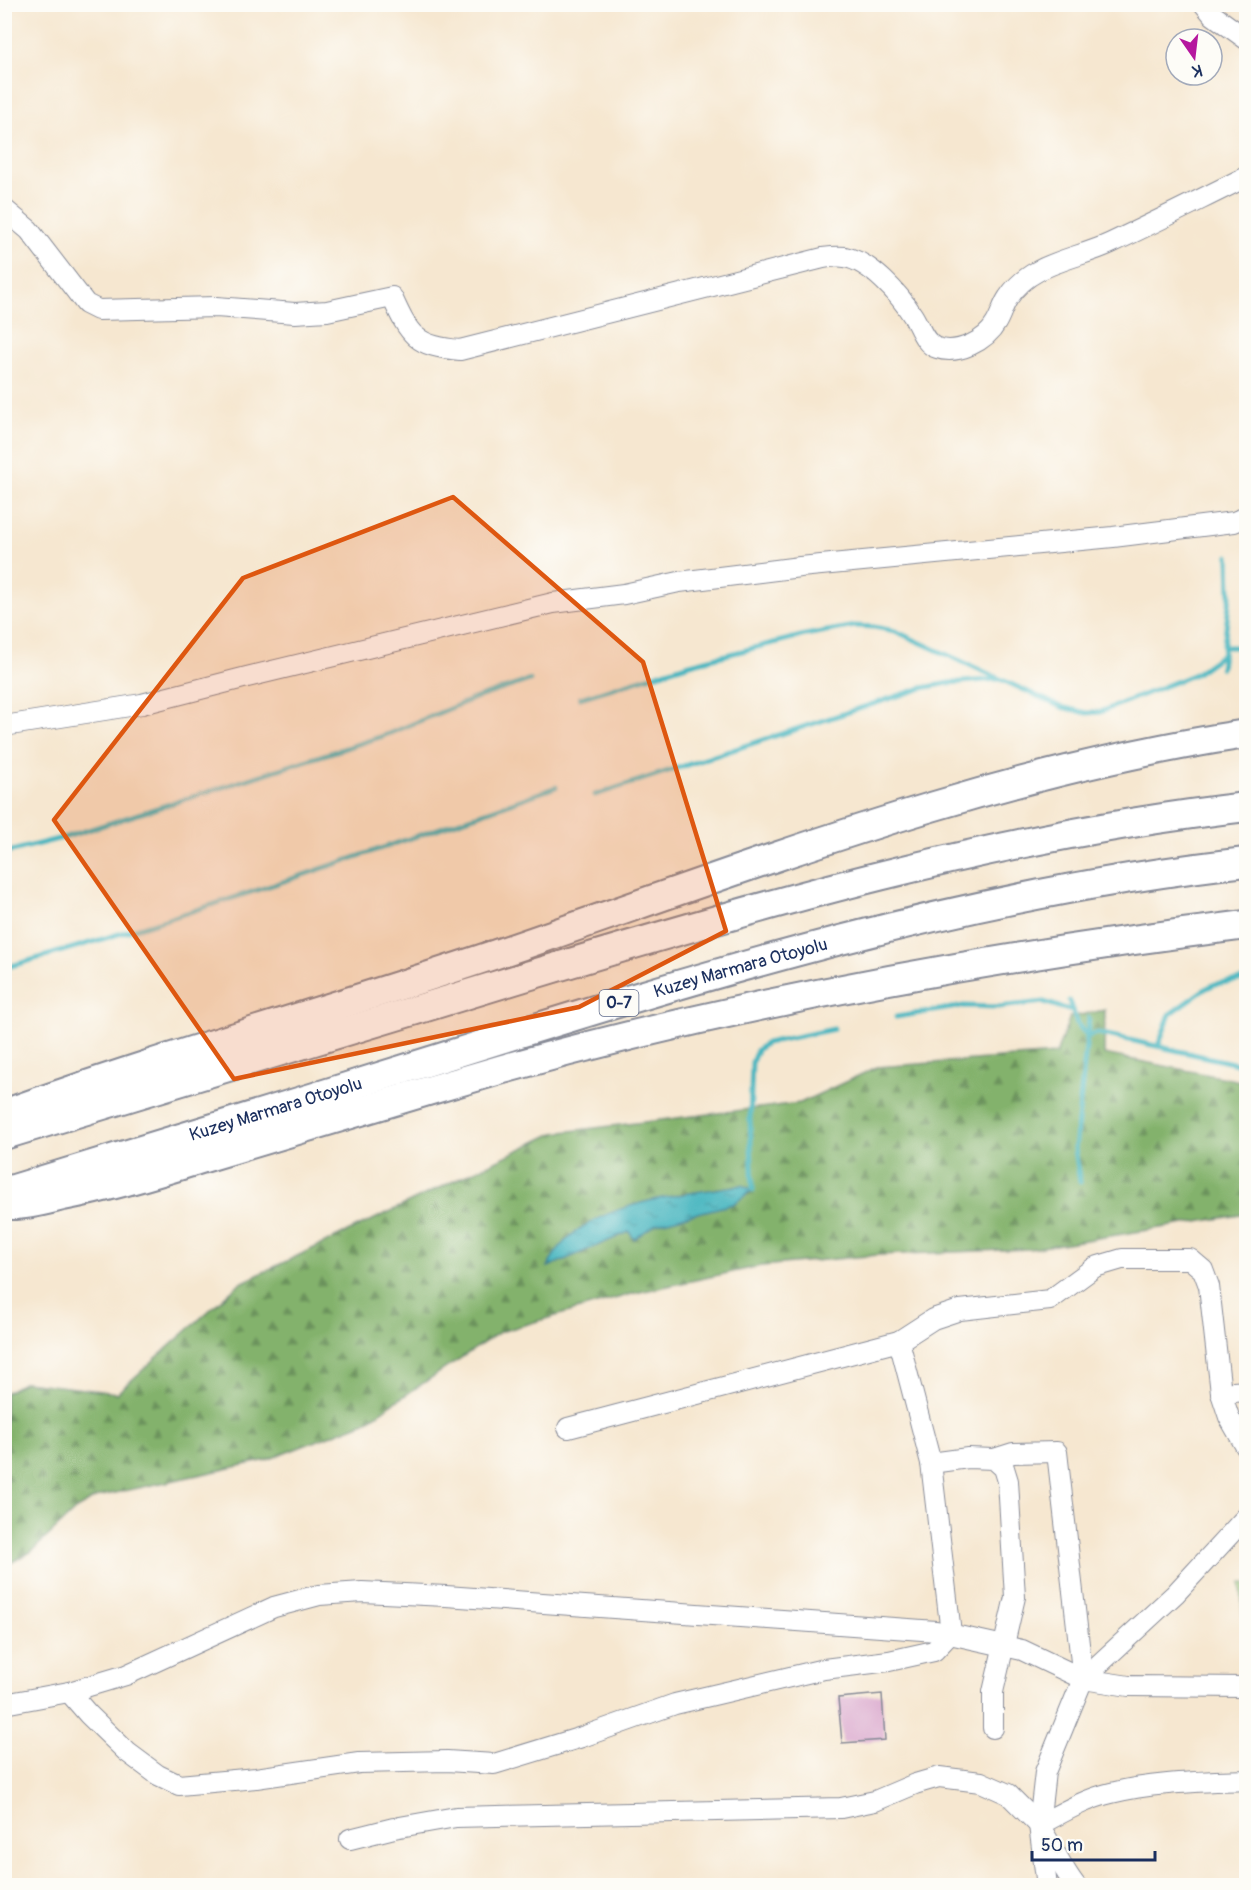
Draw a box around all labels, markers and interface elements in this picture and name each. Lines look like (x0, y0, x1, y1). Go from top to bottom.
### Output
north arrow (1164, 27, 1224, 87)
text: K (1190, 60, 1204, 82)
street label: Kuzey Marmara Otoyolu (651, 932, 830, 1003)
road number: O-7 (600, 990, 638, 1016)
street label: Kuzey Marmara Otoyolu (186, 1072, 365, 1146)
scale bar (1032, 1824, 1155, 1862)
text: 50 m (1041, 1834, 1083, 1857)

